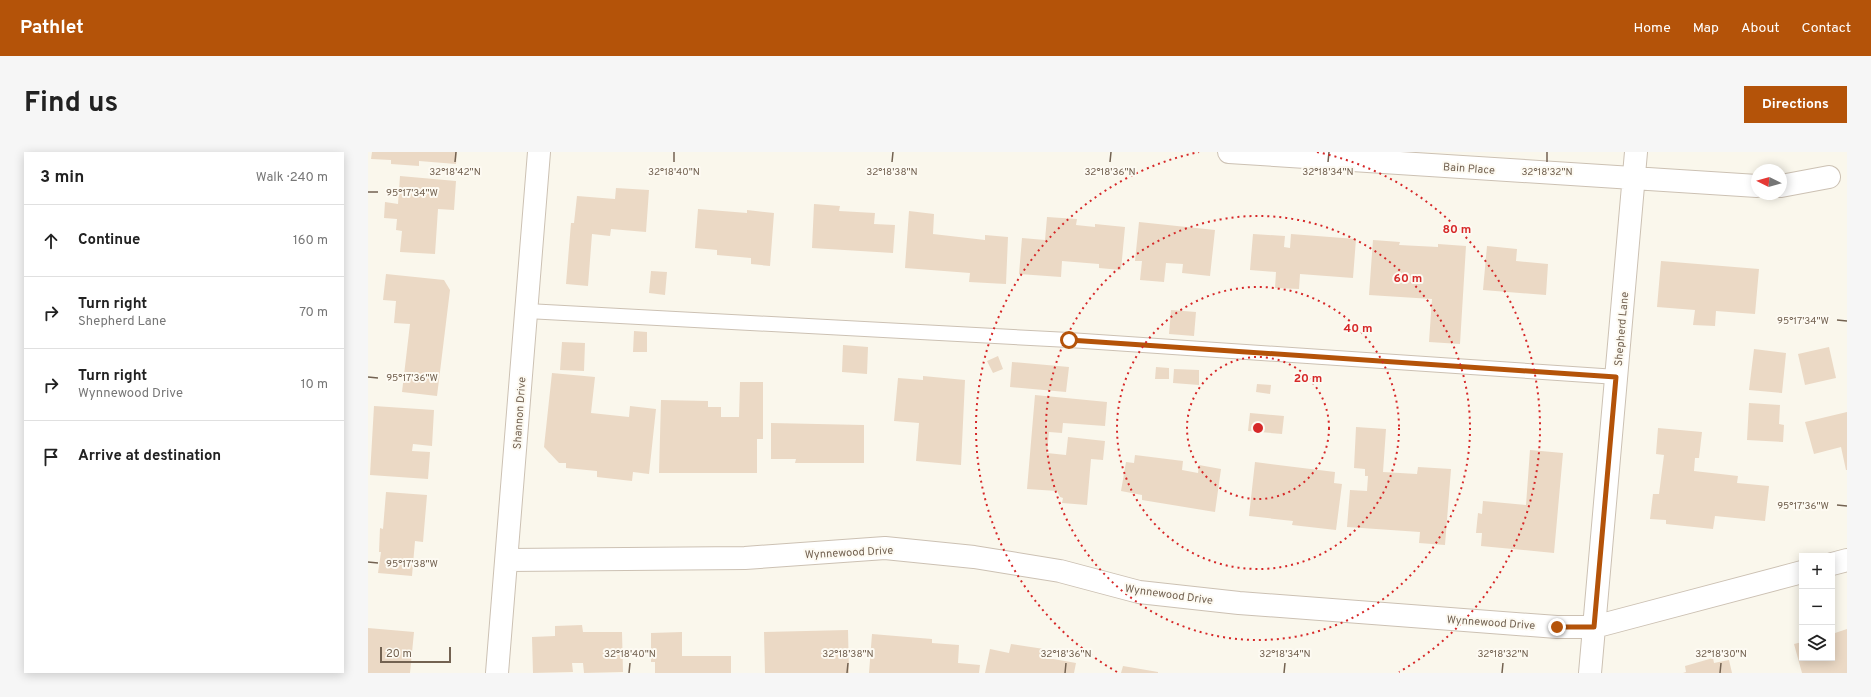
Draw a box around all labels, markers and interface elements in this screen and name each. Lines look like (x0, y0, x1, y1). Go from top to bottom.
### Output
text: Pathlet (20, 16, 84, 40)
text: Home (1634, 20, 1671, 37)
text: Map (1693, 20, 1719, 37)
text: About (1741, 20, 1780, 37)
text: Contact (1802, 20, 1851, 37)
text: Find us (24, 86, 118, 122)
button: Directions (1744, 86, 1847, 123)
street label: Bain Place (1443, 160, 1495, 178)
north arrow (1751, 164, 1787, 200)
text: 32°18'42"N (429, 166, 481, 179)
text: 32°18'40"N (648, 166, 700, 179)
text: 32°18'38"N (866, 166, 918, 179)
text: 32°18'36"N (1084, 166, 1136, 179)
text: 32°18'34"N (1302, 166, 1354, 179)
text: 32°18'32"N (1521, 166, 1573, 179)
text: 3 min (40, 167, 84, 189)
text: Walk · 240 m (256, 170, 328, 186)
text: 95°17'34"W (386, 187, 438, 200)
text: 80 m (1443, 222, 1471, 238)
icon: ahead (40, 230, 62, 252)
text: Continue (78, 231, 140, 250)
text: 160 m (293, 233, 328, 249)
text: 60 m (1394, 271, 1422, 287)
street label: Shepherd Lane (1612, 291, 1632, 367)
text: Turn right (78, 295, 147, 314)
icon: right (40, 302, 62, 324)
text: 70 m (299, 305, 328, 321)
text: Shepherd Lane (78, 314, 166, 330)
text: 95°17'34"W (1777, 315, 1829, 328)
text: 40 m (1343, 321, 1373, 337)
route start (1060, 331, 1078, 349)
text: Turn right (78, 367, 147, 386)
text: 20 m (1294, 371, 1322, 387)
text: 95°17'36"W (386, 372, 438, 385)
icon: right (40, 374, 62, 396)
street label: Shannon Drive (510, 376, 530, 450)
text: 10 m (301, 377, 328, 393)
text: Wynnewood Drive (78, 386, 183, 402)
centre of rings (1251, 421, 1265, 435)
icon: arrive (40, 446, 62, 468)
text: Arrive at destination (78, 447, 221, 466)
text: 95°17'36"W (1777, 500, 1829, 513)
street label: Wynnewood Drive (804, 544, 894, 562)
map controls (1799, 553, 1835, 661)
button: + (1799, 553, 1835, 589)
text: 95°17'38"W (386, 558, 438, 571)
street label: Wynnewood Drive (1124, 582, 1214, 608)
button: − (1799, 589, 1835, 625)
street label: Wynnewood Drive (1446, 613, 1536, 633)
route end (1548, 618, 1566, 636)
button: layers (1799, 625, 1835, 661)
scale bar (380, 645, 451, 664)
text: 20 m (386, 647, 412, 661)
text: 32°18'40"N (604, 648, 656, 661)
text: 32°18'38"N (822, 648, 874, 661)
text: 32°18'36"N (1040, 648, 1092, 661)
text: 32°18'34"N (1259, 648, 1311, 661)
text: 32°18'32"N (1477, 648, 1529, 661)
text: 32°18'30"N (1695, 648, 1747, 661)

